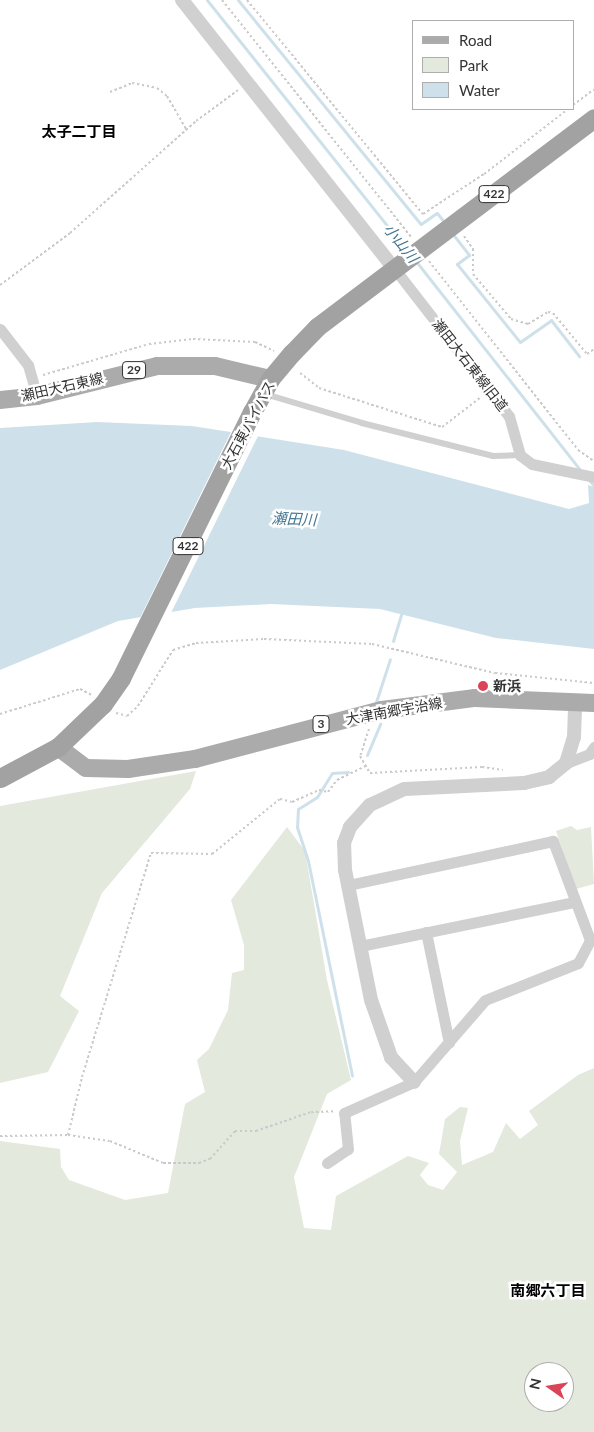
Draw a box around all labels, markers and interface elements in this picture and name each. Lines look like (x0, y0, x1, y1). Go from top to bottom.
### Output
legend (412, 20, 574, 110)
text: Road (459, 31, 492, 49)
text: Park (459, 56, 488, 74)
text: Water (459, 81, 500, 99)
district label: 太子二丁目 (42, 123, 116, 141)
road number: 422 (478, 184, 510, 203)
water label: 小山川 (380, 220, 422, 266)
street label: 瀬田大石東線旧道 (429, 316, 511, 414)
road number: 29 (122, 360, 146, 380)
street label: 瀬田大石東線 (19, 369, 105, 405)
street label: 大石東バイパス (218, 378, 278, 472)
water label: 瀬田川 (271, 509, 317, 529)
road number: 422 (172, 536, 204, 556)
place label: 新浜 (493, 678, 521, 694)
marker: 新浜 (477, 680, 489, 692)
street label: 大津南郷宇治線 (344, 694, 444, 728)
road number: 3 (312, 714, 330, 734)
district label: 南郷六丁目 (511, 1282, 585, 1300)
north arrow (524, 1362, 574, 1412)
text: N (525, 1377, 544, 1391)

